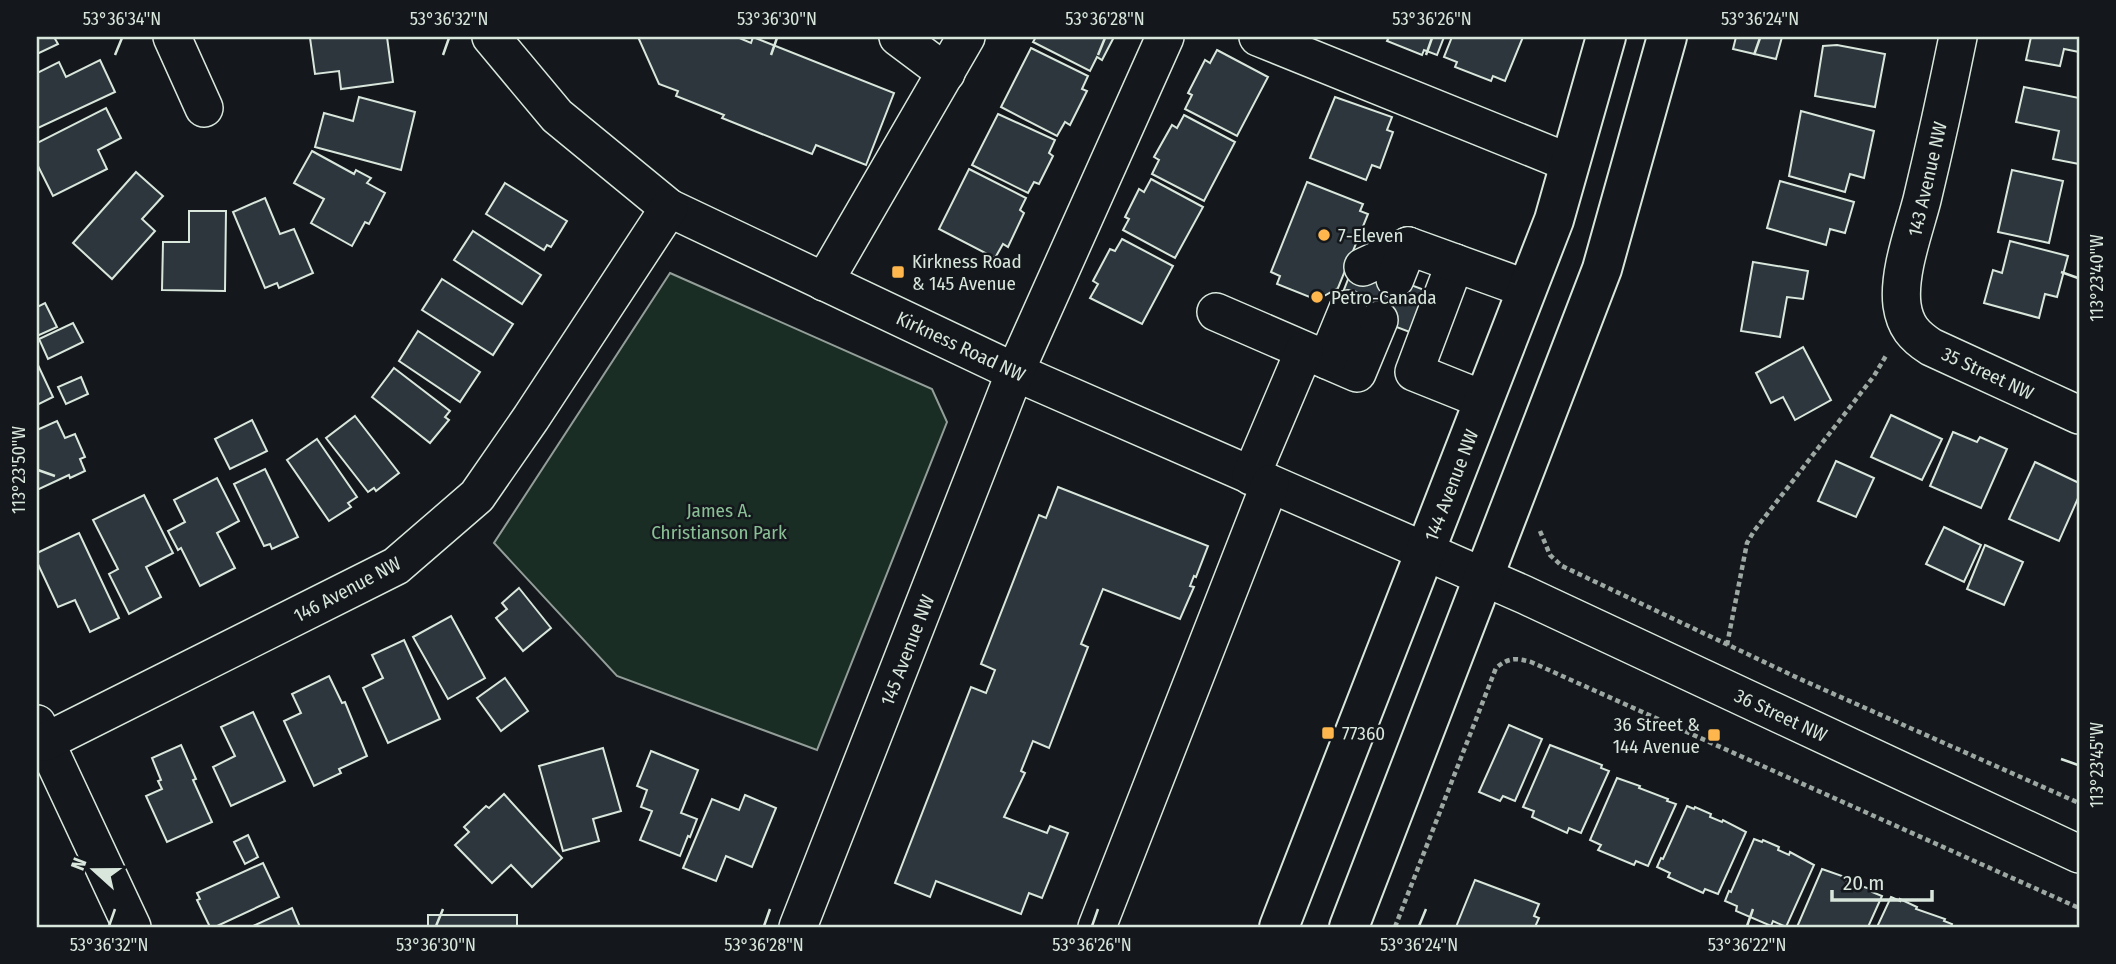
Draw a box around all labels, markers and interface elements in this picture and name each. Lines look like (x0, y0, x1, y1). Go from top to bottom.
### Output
text: 53°36'34"N (83, 8, 161, 30)
text: 53°36'32"N (410, 8, 488, 30)
text: 53°36'30"N (737, 8, 817, 30)
text: 53°36'28"N (1065, 8, 1145, 30)
text: 53°36'26"N (1392, 8, 1472, 30)
text: 53°36'24"N (1721, 8, 1799, 30)
street label: 143 Avenue NW (1903, 120, 1952, 239)
place label: 7-Eleven (1338, 224, 1404, 247)
marker: 7-Eleven (1316, 227, 1332, 243)
text: 113°23'40"W (2086, 234, 2108, 322)
place label: Kirkness Road & 145 Avenue (912, 250, 1022, 295)
marker: Kirkness Road & 145 Avenue (890, 264, 906, 280)
place label: Petro-Canada (1331, 286, 1437, 309)
marker: Petro-Canada (1309, 289, 1325, 305)
street label: Kirkness Road NW (893, 306, 1029, 386)
street label: 35 Street NW (1938, 342, 2037, 405)
text: 113°23'50"W (8, 426, 30, 514)
street label: 144 Avenue NW (1420, 426, 1483, 544)
park label: James A. Christianson Park (651, 499, 787, 544)
street label: 146 Avenue NW (290, 552, 405, 627)
street label: 145 Avenue NW (876, 591, 939, 709)
street label: 36 Street NW (1731, 684, 1831, 747)
place label: 36 Street & 144 Avenue (1613, 713, 1700, 758)
place label: 77360 (1342, 722, 1385, 745)
text: 113°23'45"W (2086, 722, 2108, 808)
marker: 77360 (1320, 725, 1336, 741)
marker: 36 Street & 144 Avenue (1706, 727, 1722, 743)
north arrow (60, 834, 130, 904)
text: N (66, 855, 91, 874)
scale bar (1832, 859, 1932, 903)
text: 20 m (1843, 870, 1884, 896)
text: 53°36'32"N (70, 934, 148, 956)
text: 53°36'30"N (396, 934, 476, 956)
text: 53°36'28"N (724, 934, 804, 956)
text: 53°36'26"N (1052, 934, 1132, 956)
text: 53°36'24"N (1380, 934, 1458, 956)
text: 53°36'22"N (1708, 934, 1786, 956)

